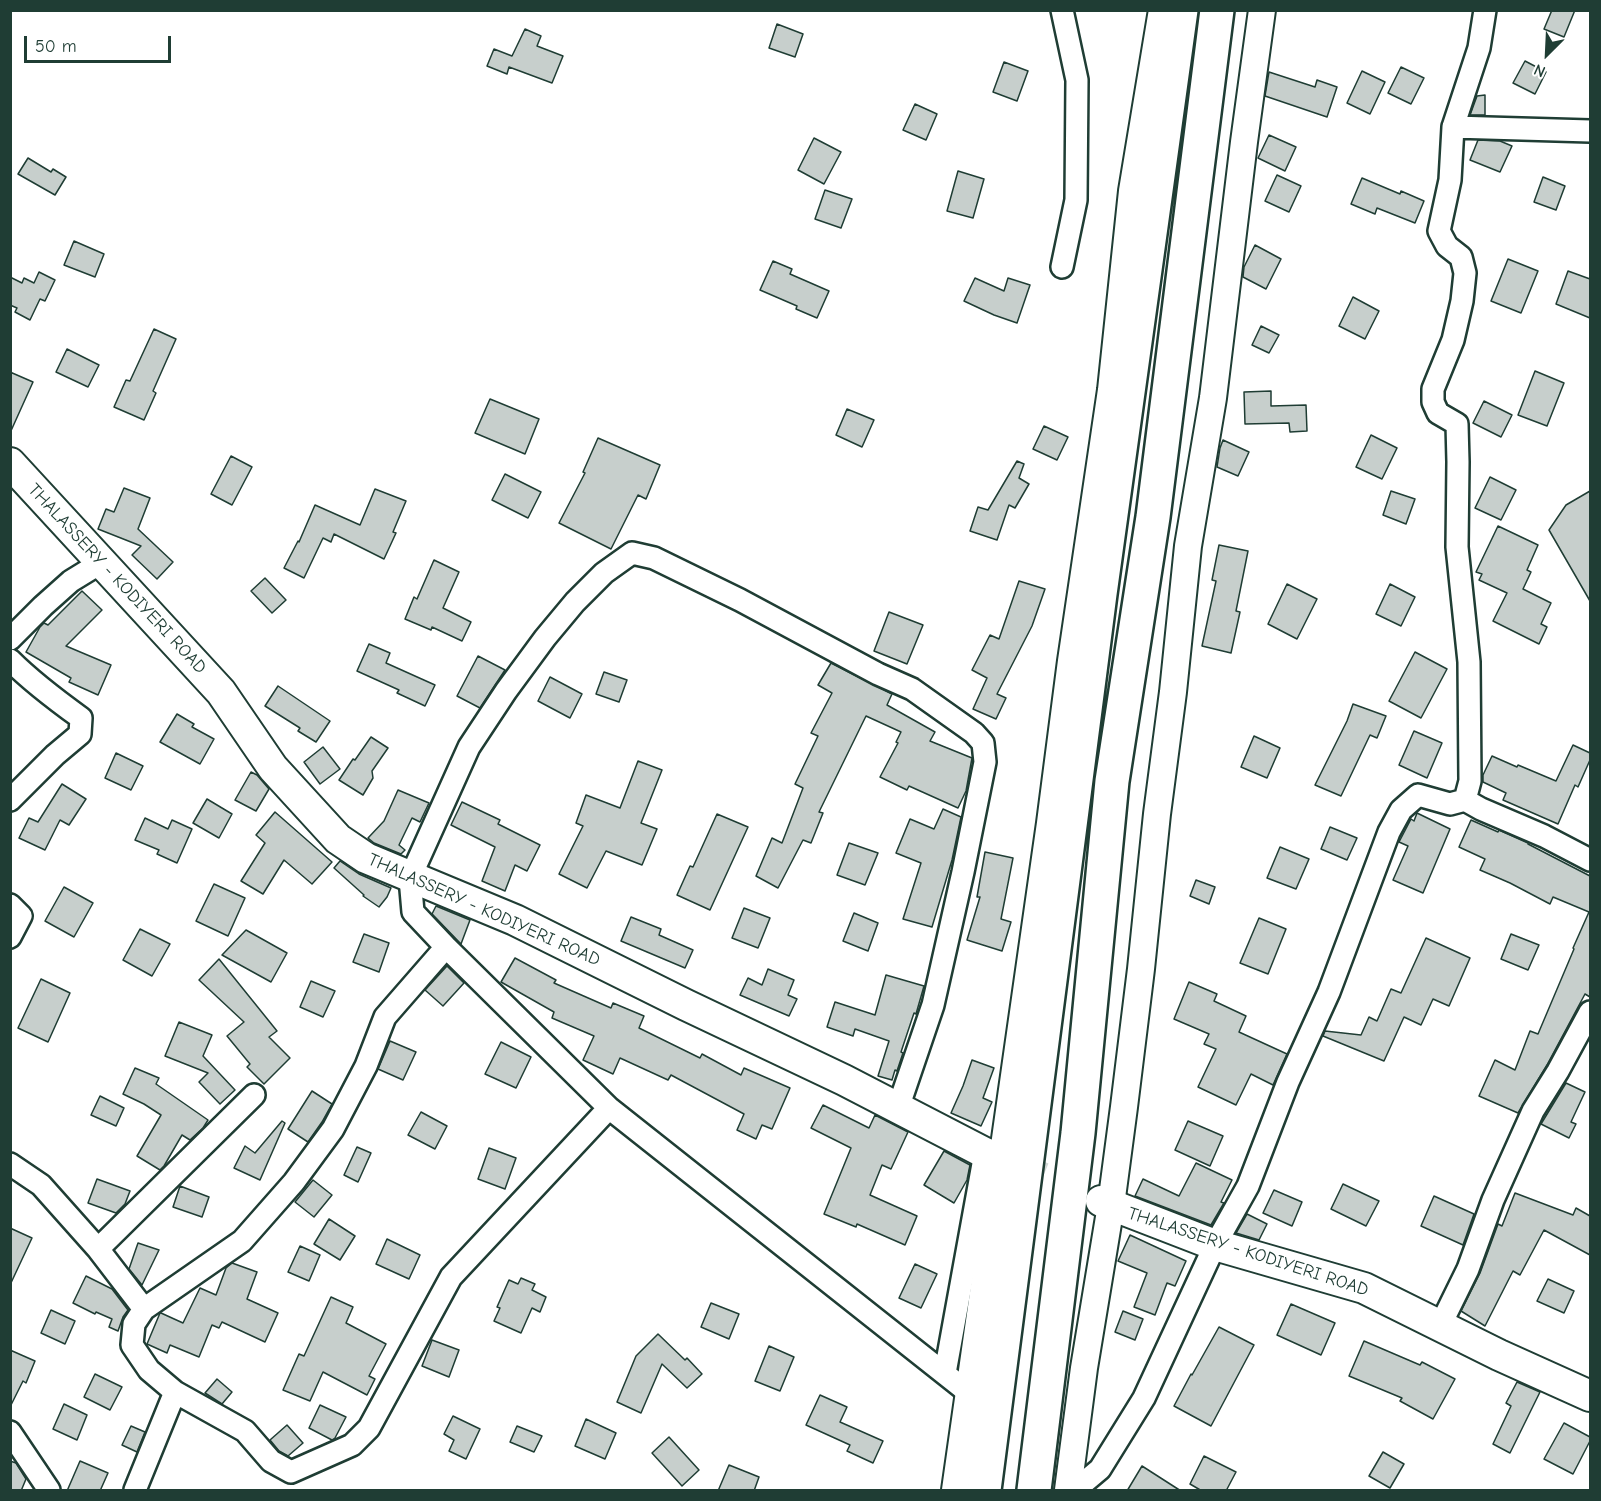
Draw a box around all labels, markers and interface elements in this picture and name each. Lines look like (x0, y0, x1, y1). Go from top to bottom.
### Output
scale bar (27, 24, 174, 62)
north arrow (1517, 24, 1577, 84)
text: 50 m (35, 36, 77, 57)
text: N (1531, 60, 1548, 81)
street label: THALASSERY - KODIYERI ROAD (23, 480, 211, 678)
street label: THALASSERY - KODIYERI ROAD (365, 849, 603, 971)
street label: THALASSERY - KODIYERI ROAD (1125, 1203, 1371, 1301)

